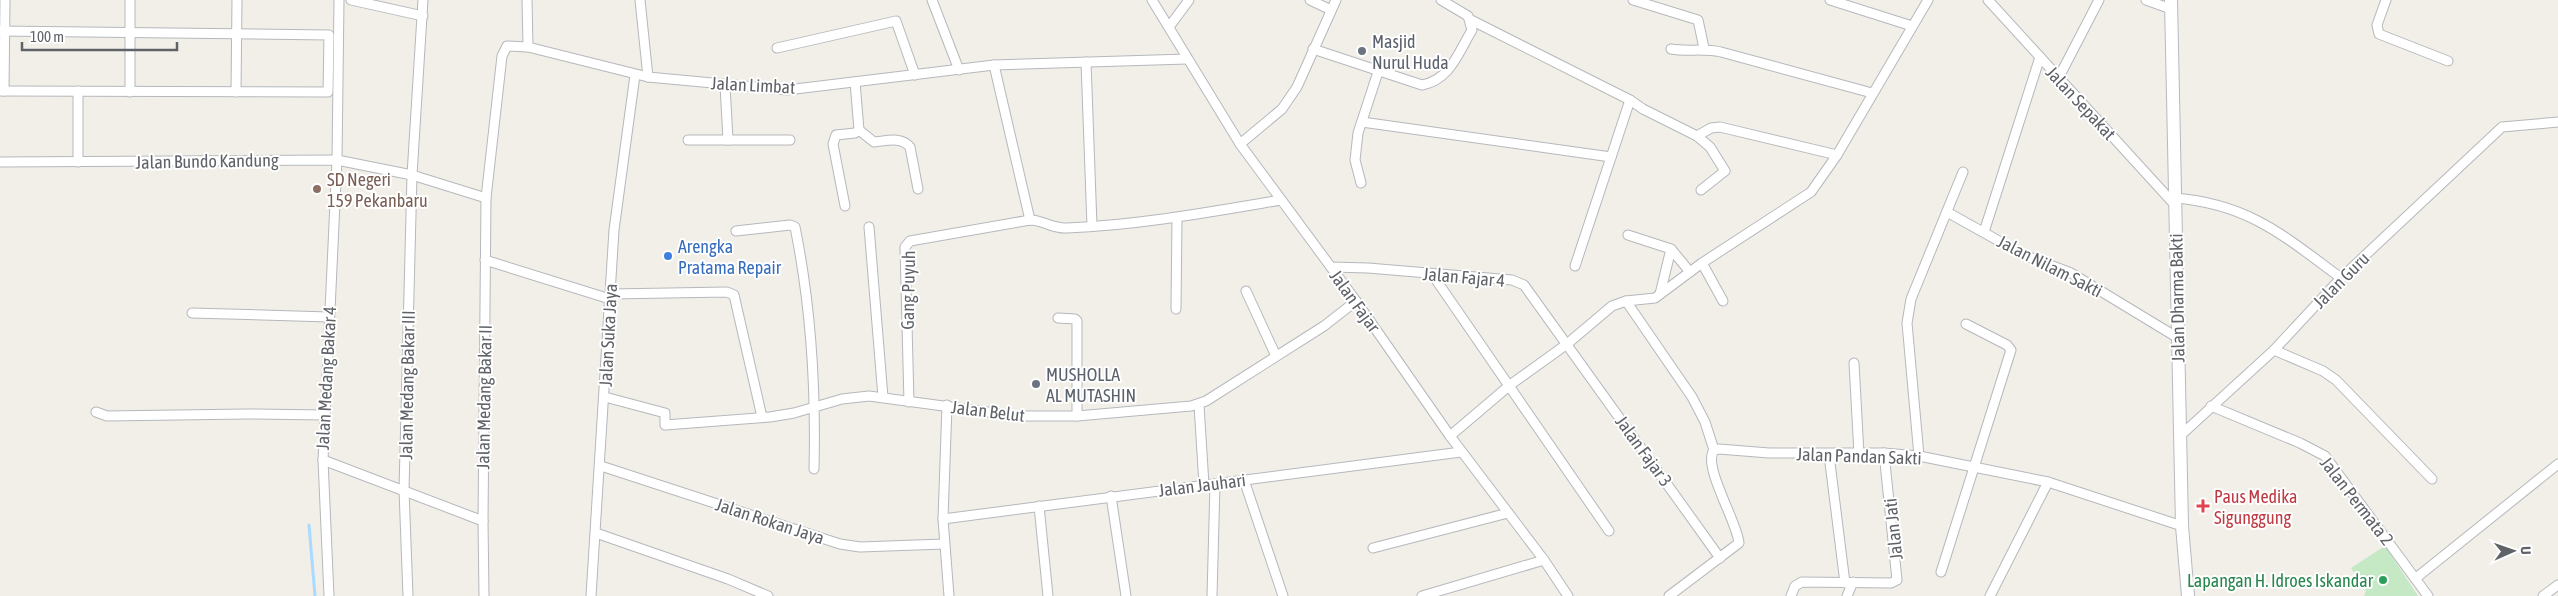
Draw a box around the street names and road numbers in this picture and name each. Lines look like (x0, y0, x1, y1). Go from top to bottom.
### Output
street label: Jalan Sepakat (2042, 62, 2120, 144)
street label: Jalan Limbat (710, 72, 796, 98)
street label: Jalan Bundo Kandung (135, 149, 279, 173)
street label: Jalan Nilam Sakti (1994, 231, 2106, 301)
street label: Jalan Dharma Bakti (2165, 233, 2189, 363)
street label: Jalan Guru (2309, 248, 2373, 312)
street label: Gang Puyuh (897, 250, 919, 330)
street label: Jalan Fajar 4 (1422, 263, 1506, 291)
street label: Jalan Fajar (1325, 266, 1385, 337)
street label: Jalan Suka Jaya (595, 283, 621, 387)
street label: Jalan Medang Bakar 4 (312, 306, 340, 450)
street label: Jalan Medang Bakar III (395, 310, 419, 460)
street label: Jalan Medang Bakar II (472, 325, 496, 469)
street label: Jalan Belut (950, 396, 1026, 426)
street label: Jalan Fajar 3 (1611, 411, 1677, 491)
street label: Jalan Pandan Sakti (1796, 443, 1922, 469)
street label: Jalan Permata 2 (2316, 453, 2398, 549)
street label: Jalan Jauhari (1157, 469, 1247, 501)
street label: Jalan Rokan Jaya (713, 494, 827, 548)
street label: Jalan Jati (1879, 497, 1907, 561)

